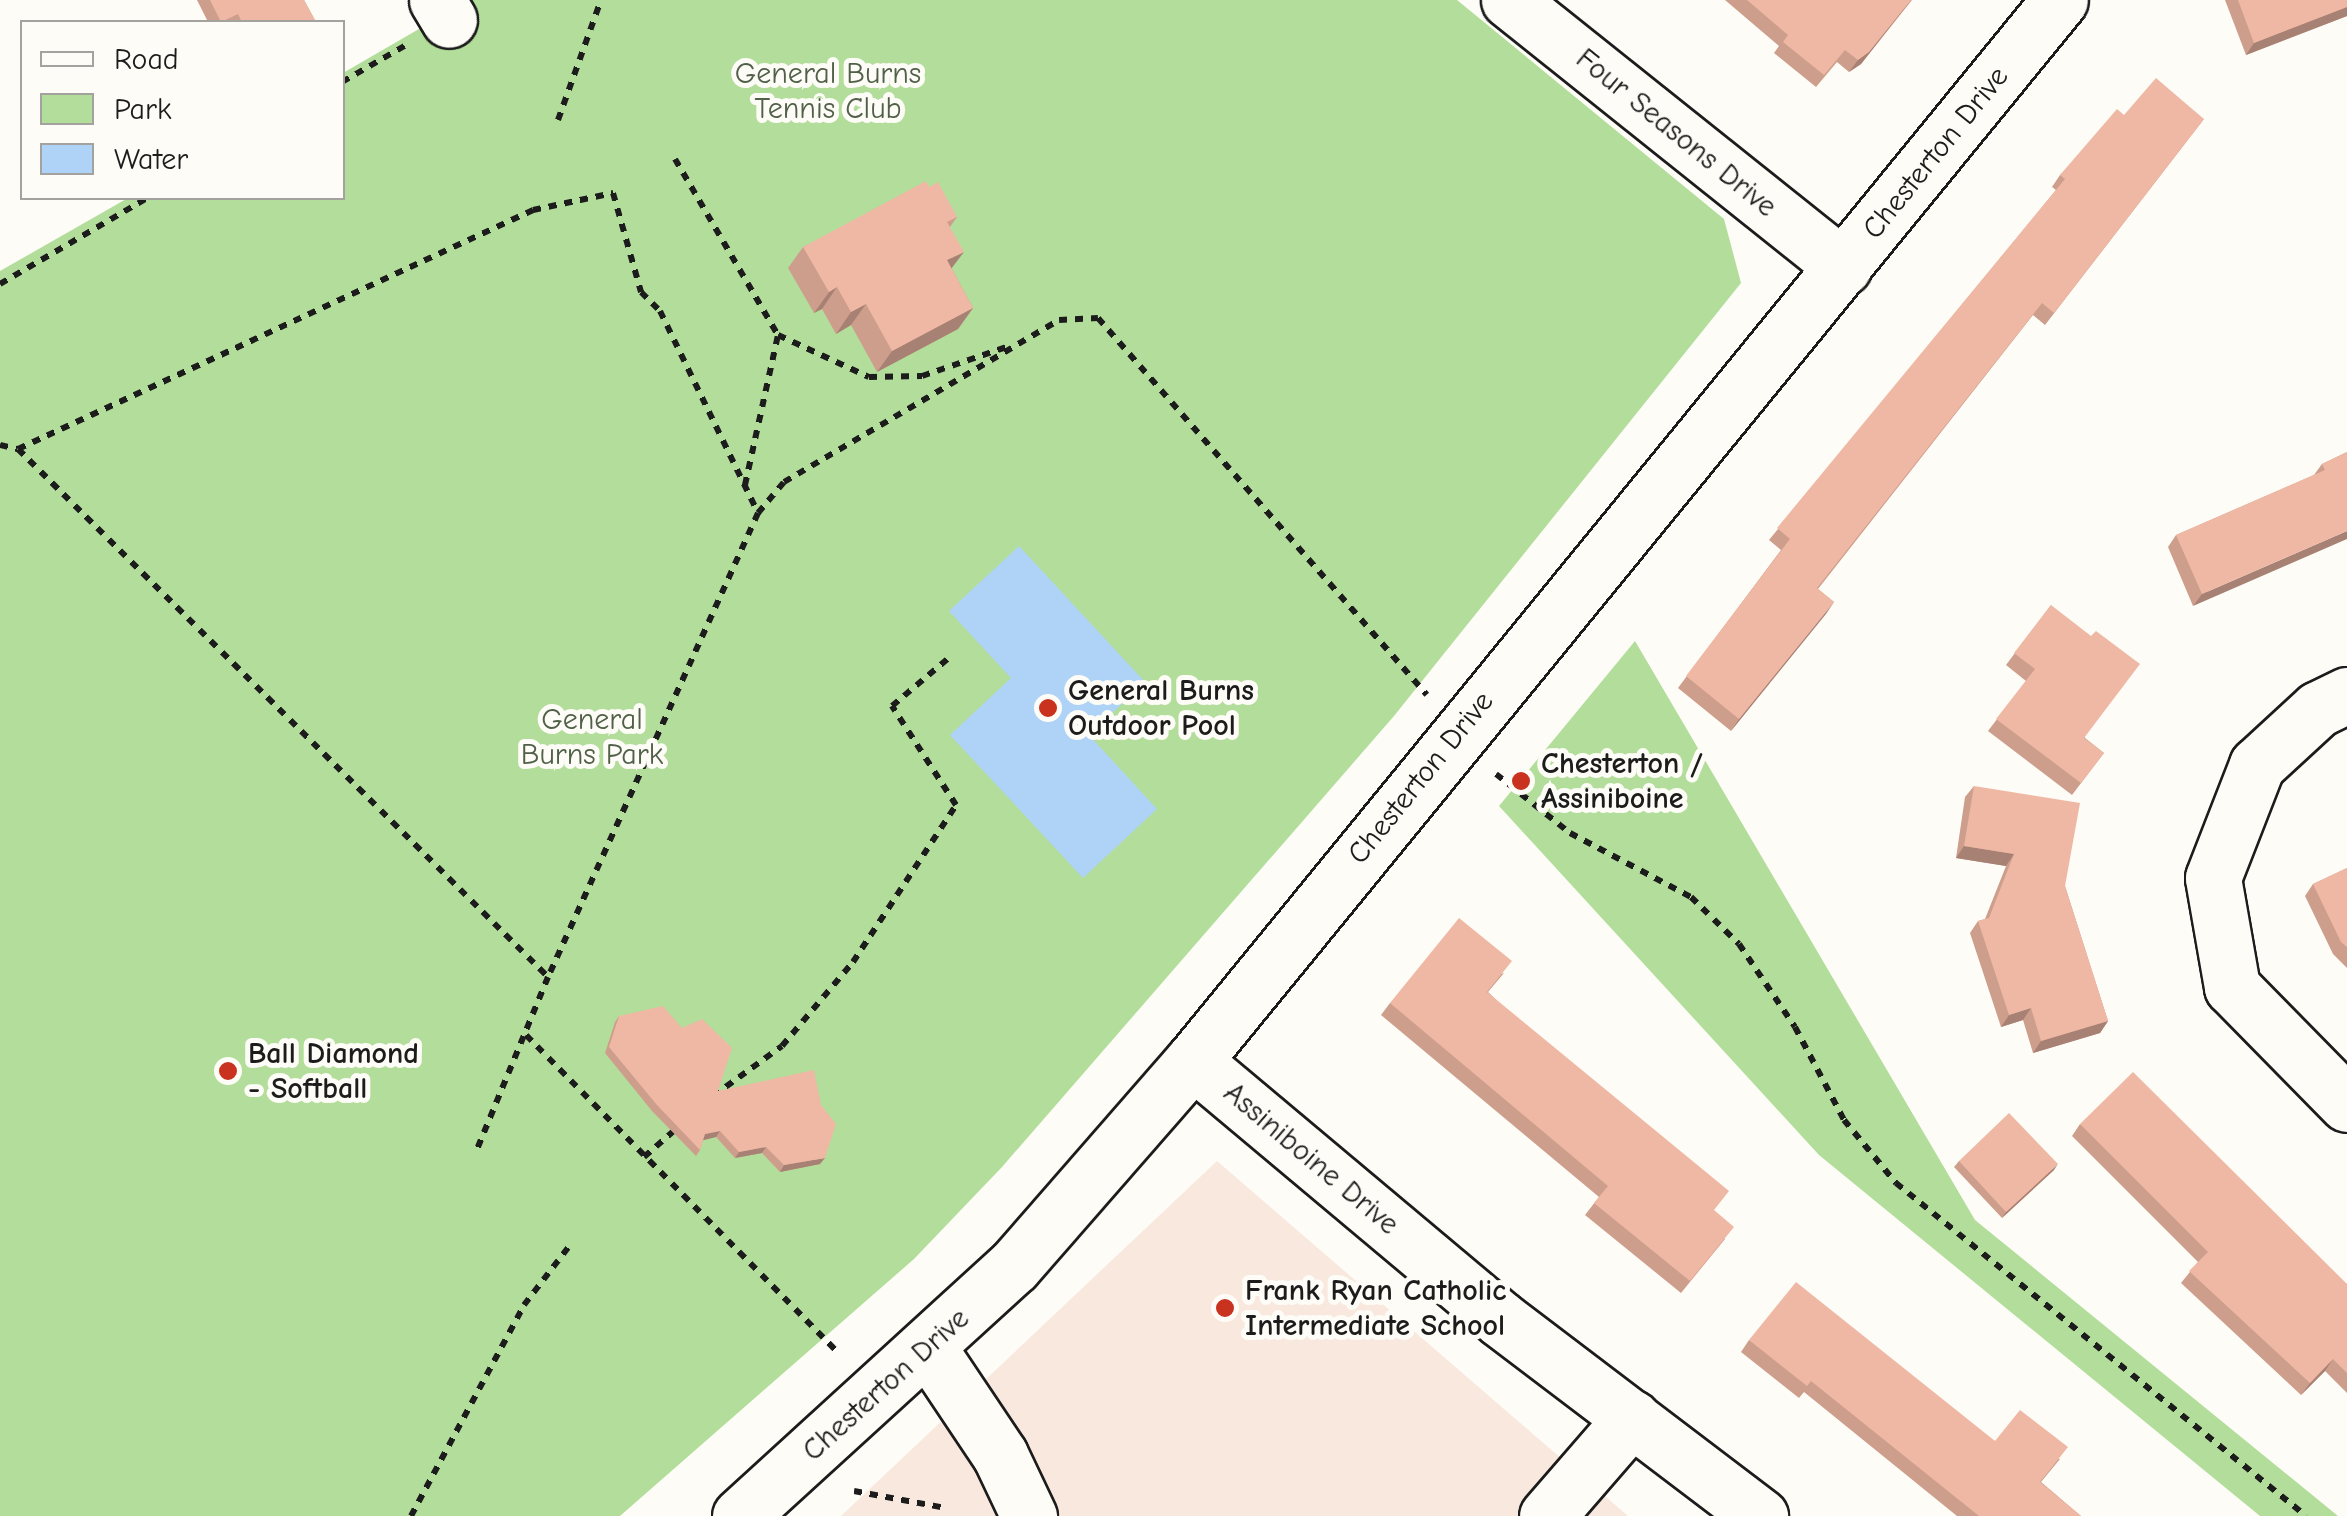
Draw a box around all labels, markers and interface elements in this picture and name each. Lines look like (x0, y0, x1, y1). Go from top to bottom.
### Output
legend (20, 20, 345, 200)
street label: Four Seasons Drive (1568, 41, 1784, 225)
text: Road (114, 42, 179, 77)
park label: General Burns Tennis Club (735, 56, 921, 126)
street label: Chesterton Drive (1855, 60, 2017, 246)
text: Park (114, 92, 171, 127)
text: Water (114, 142, 188, 177)
place label: General Burns Outdoor Pool (1068, 673, 1254, 744)
street label: Chesterton Drive (1340, 685, 1502, 871)
marker: General Burns Outdoor Pool (1037, 697, 1059, 719)
park label: General Burns Park (521, 702, 663, 772)
place label: Chesterton / Assiniboine (1541, 746, 1703, 816)
marker: Chesterton / Assiniboine (1510, 770, 1532, 792)
place label: Ball Diamond - Softball (248, 1036, 419, 1106)
marker: Ball Diamond - Softball (217, 1060, 239, 1082)
street label: Assiniboine Drive (1216, 1075, 1406, 1243)
place label: Frank Ryan Catholic Intermediate School (1245, 1273, 1506, 1344)
marker: Frank Ryan Catholic Intermediate School (1214, 1297, 1236, 1319)
street label: Chesterton Drive (795, 1301, 977, 1469)

